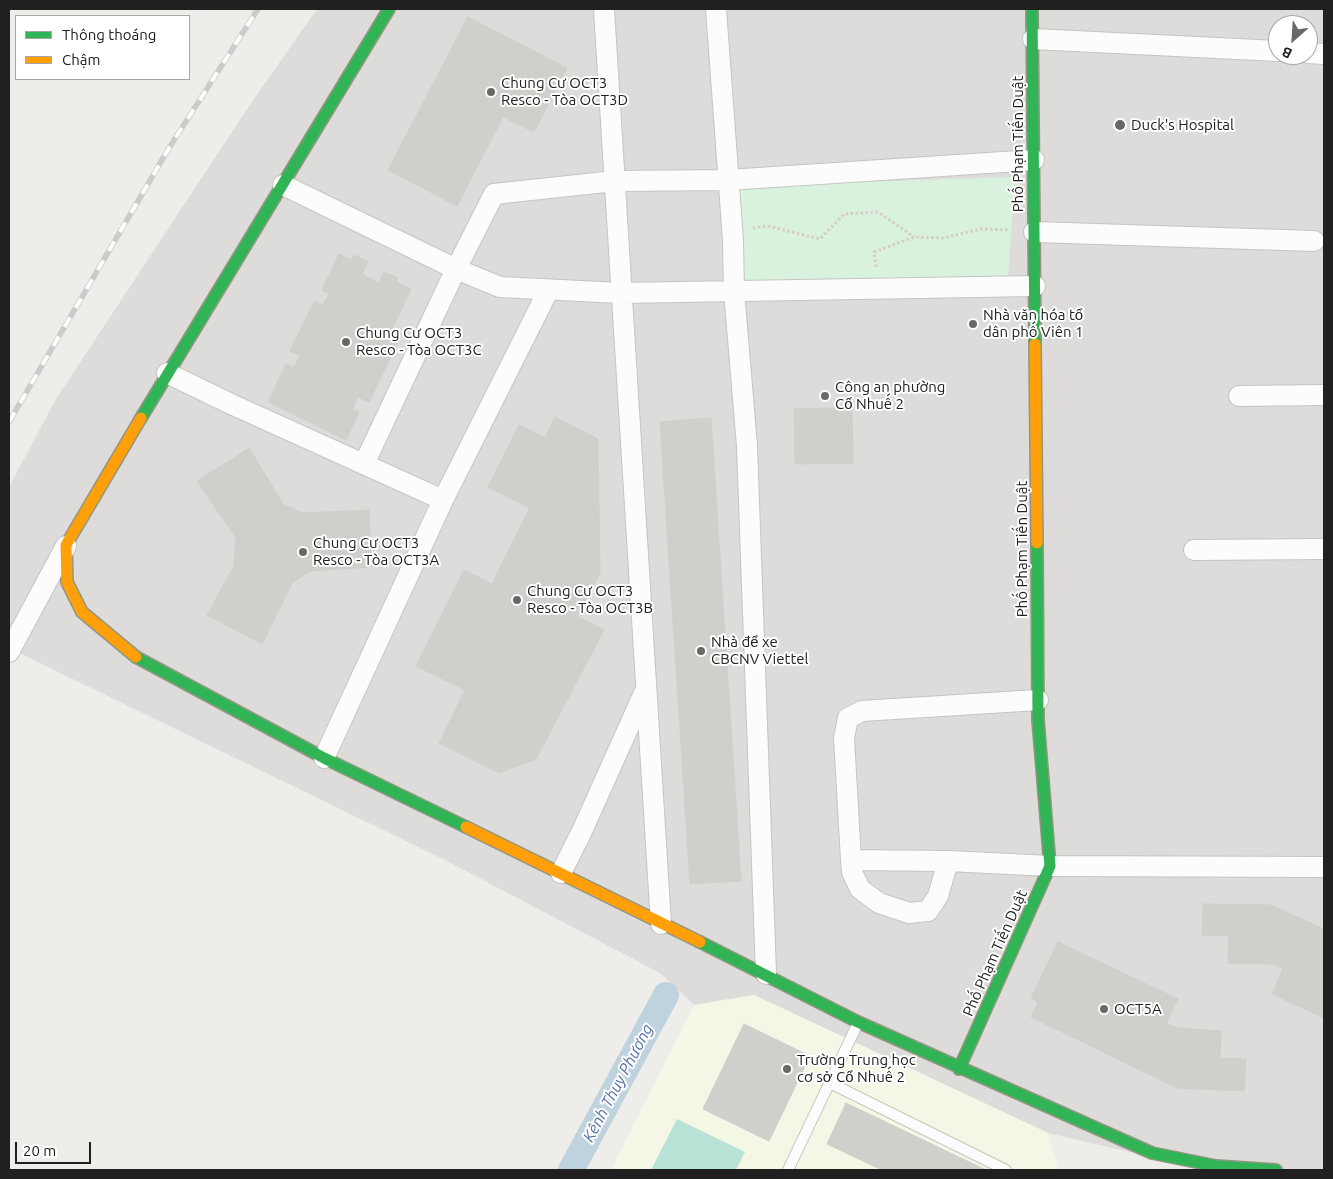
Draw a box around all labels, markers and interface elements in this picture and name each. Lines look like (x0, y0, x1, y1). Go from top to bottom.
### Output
legend (15, 15, 190, 80)
north arrow (1268, 15, 1318, 65)
text: Thông thoáng (62, 26, 156, 43)
text: B (1279, 43, 1295, 62)
text: Chậm (62, 51, 100, 68)
place label: Chung Cư OCT3 Resco - Tòa OCT3D (501, 74, 628, 109)
street label: Phố Phạm Tiến Duật (1009, 76, 1027, 212)
marker: Chung Cư OCT3 Resco - Tòa OCT3D (485, 86, 497, 98)
place label: Duck's Hospital (1131, 116, 1234, 134)
marker: Duck's Hospital (1113, 118, 1127, 132)
place label: Nhà văn hóa tổ dân phố Viên 1 (983, 306, 1083, 341)
marker: Nhà văn hóa tổ dân phố Viên 1 (967, 318, 979, 330)
place label: Chung Cư OCT3 Resco - Tòa OCT3C (356, 324, 482, 359)
marker: Chung Cư OCT3 Resco - Tòa OCT3C (340, 336, 352, 348)
place label: Công an phường Cổ Nhuế 2 (835, 378, 945, 413)
marker: Công an phường Cổ Nhuế 2 (819, 390, 831, 402)
street label: Phố Phạm Tiến Duật (1013, 481, 1031, 617)
place label: Chung Cư OCT3 Resco - Tòa OCT3A (313, 534, 439, 569)
marker: Chung Cư OCT3 Resco - Tòa OCT3A (297, 546, 309, 558)
place label: Chung Cư OCT3 Resco - Tòa OCT3B (527, 582, 653, 617)
marker: Chung Cư OCT3 Resco - Tòa OCT3B (511, 594, 523, 606)
place label: Nhà để xe CBCNV Viettel (711, 633, 808, 668)
marker: Nhà để xe CBCNV Viettel (695, 645, 707, 657)
street label: Phố Phạm Tiến Duật (959, 887, 1031, 1019)
place label: OCT5A (1114, 1000, 1162, 1018)
marker: OCT5A (1098, 1003, 1110, 1015)
water label: Kênh Thuỵ Phương (579, 1021, 657, 1145)
place label: Trường Trung học cơ sở Cổ Nhuế 2 (797, 1051, 916, 1086)
marker: Trường Trung học cơ sở Cổ Nhuế 2 (781, 1063, 793, 1075)
scale bar (18, 1132, 94, 1164)
text: 20 m (23, 1142, 56, 1159)

